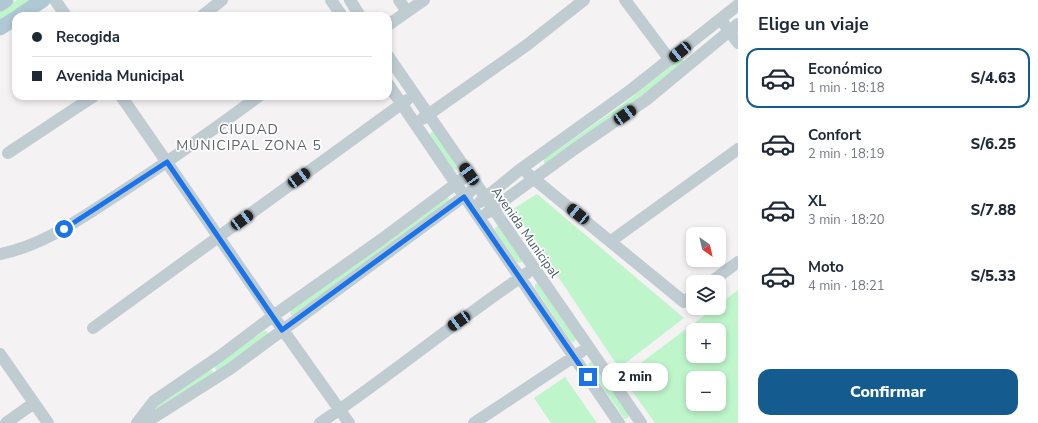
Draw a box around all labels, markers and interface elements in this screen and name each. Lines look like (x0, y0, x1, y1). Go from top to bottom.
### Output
text: Elige un viaje (758, 12, 869, 36)
text: Recogida (56, 27, 120, 47)
car (667, 40, 693, 64)
text: Económico (808, 59, 882, 79)
icon: car (760, 60, 796, 96)
text: Avenida Municipal (56, 66, 184, 86)
text: S/4.63 (970, 68, 1016, 88)
text: 1 min · 18:18 (808, 79, 884, 97)
car (612, 103, 638, 127)
district label: CIUDAD MUNICIPAL ZONA 5 (176, 120, 322, 155)
text: Confort (808, 125, 861, 145)
icon: car (760, 126, 796, 162)
text: S/6.25 (970, 134, 1016, 154)
text: 2 min · 18:19 (808, 145, 884, 163)
car (457, 161, 481, 187)
car (286, 166, 312, 190)
street label: Avenida Municipal (487, 184, 563, 282)
text: XL (808, 191, 827, 211)
icon: car (760, 192, 796, 228)
text: S/7.88 (970, 200, 1016, 220)
car (565, 202, 591, 226)
car (229, 208, 255, 232)
text: 3 min · 18:20 (808, 211, 884, 229)
route start (55, 220, 73, 238)
north arrow (686, 227, 726, 267)
map controls (686, 227, 726, 411)
text: Moto (808, 257, 844, 277)
icon: car (760, 258, 796, 294)
text: S/5.33 (970, 266, 1016, 286)
button: layers (686, 275, 726, 315)
text: 4 min · 18:21 (808, 277, 884, 295)
car (446, 309, 472, 333)
button: + (686, 323, 726, 363)
callout: 2 min (602, 363, 668, 391)
route end (579, 368, 597, 386)
text: 2 min (618, 368, 652, 386)
button: Confirmar (758, 369, 1018, 415)
button: − (686, 371, 726, 411)

